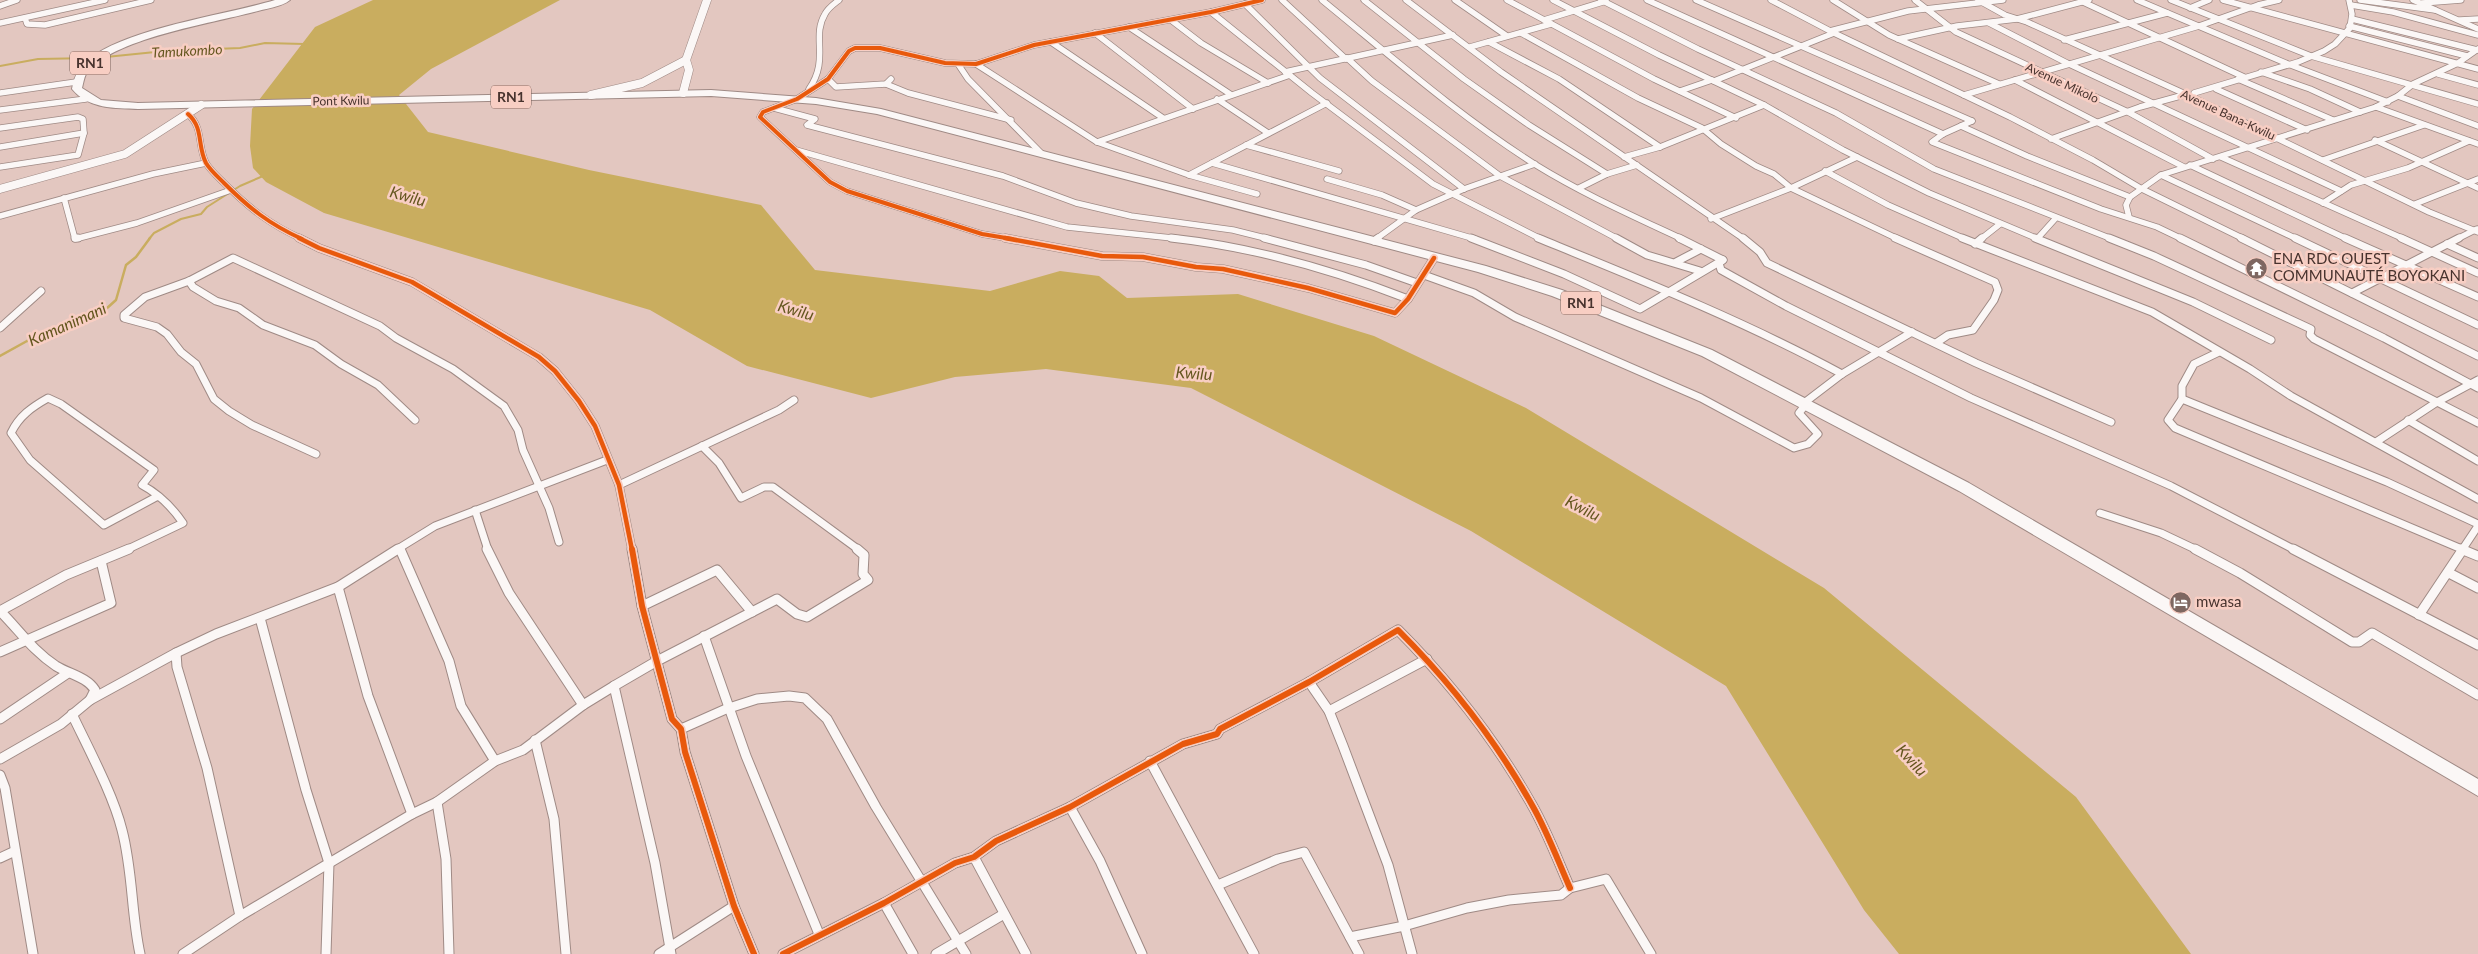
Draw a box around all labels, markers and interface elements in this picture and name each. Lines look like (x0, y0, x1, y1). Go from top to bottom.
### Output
water label: Tamukombo (151, 40, 223, 61)
road number: RN1 (70, 52, 110, 74)
street label: Avenue Mikolo (2023, 59, 2101, 106)
road number: RN1 (491, 85, 531, 108)
street label: Avenue Bana-Kwilu (2178, 86, 2278, 143)
street label: Pont Kwilu (312, 93, 370, 108)
water label: Kwilu (388, 181, 428, 210)
place label: ENA RDC OUEST COMMUNAUTÉ BOYOKANI (2273, 249, 2465, 284)
temple icon: ENA RDC OUEST COMMUNAUTÉ BOYOKANI (2245, 256, 2269, 280)
road number: RN1 (1561, 292, 1601, 314)
water label: Kwilu (776, 295, 816, 324)
water label: Kamanimani (25, 298, 109, 349)
water label: Kwilu (1175, 362, 1213, 383)
water label: Kwilu (1563, 491, 1604, 524)
hotel icon: mwasa (2168, 590, 2192, 614)
place label: mwasa (2196, 592, 2241, 610)
water label: Kwilu (1893, 740, 1932, 780)

